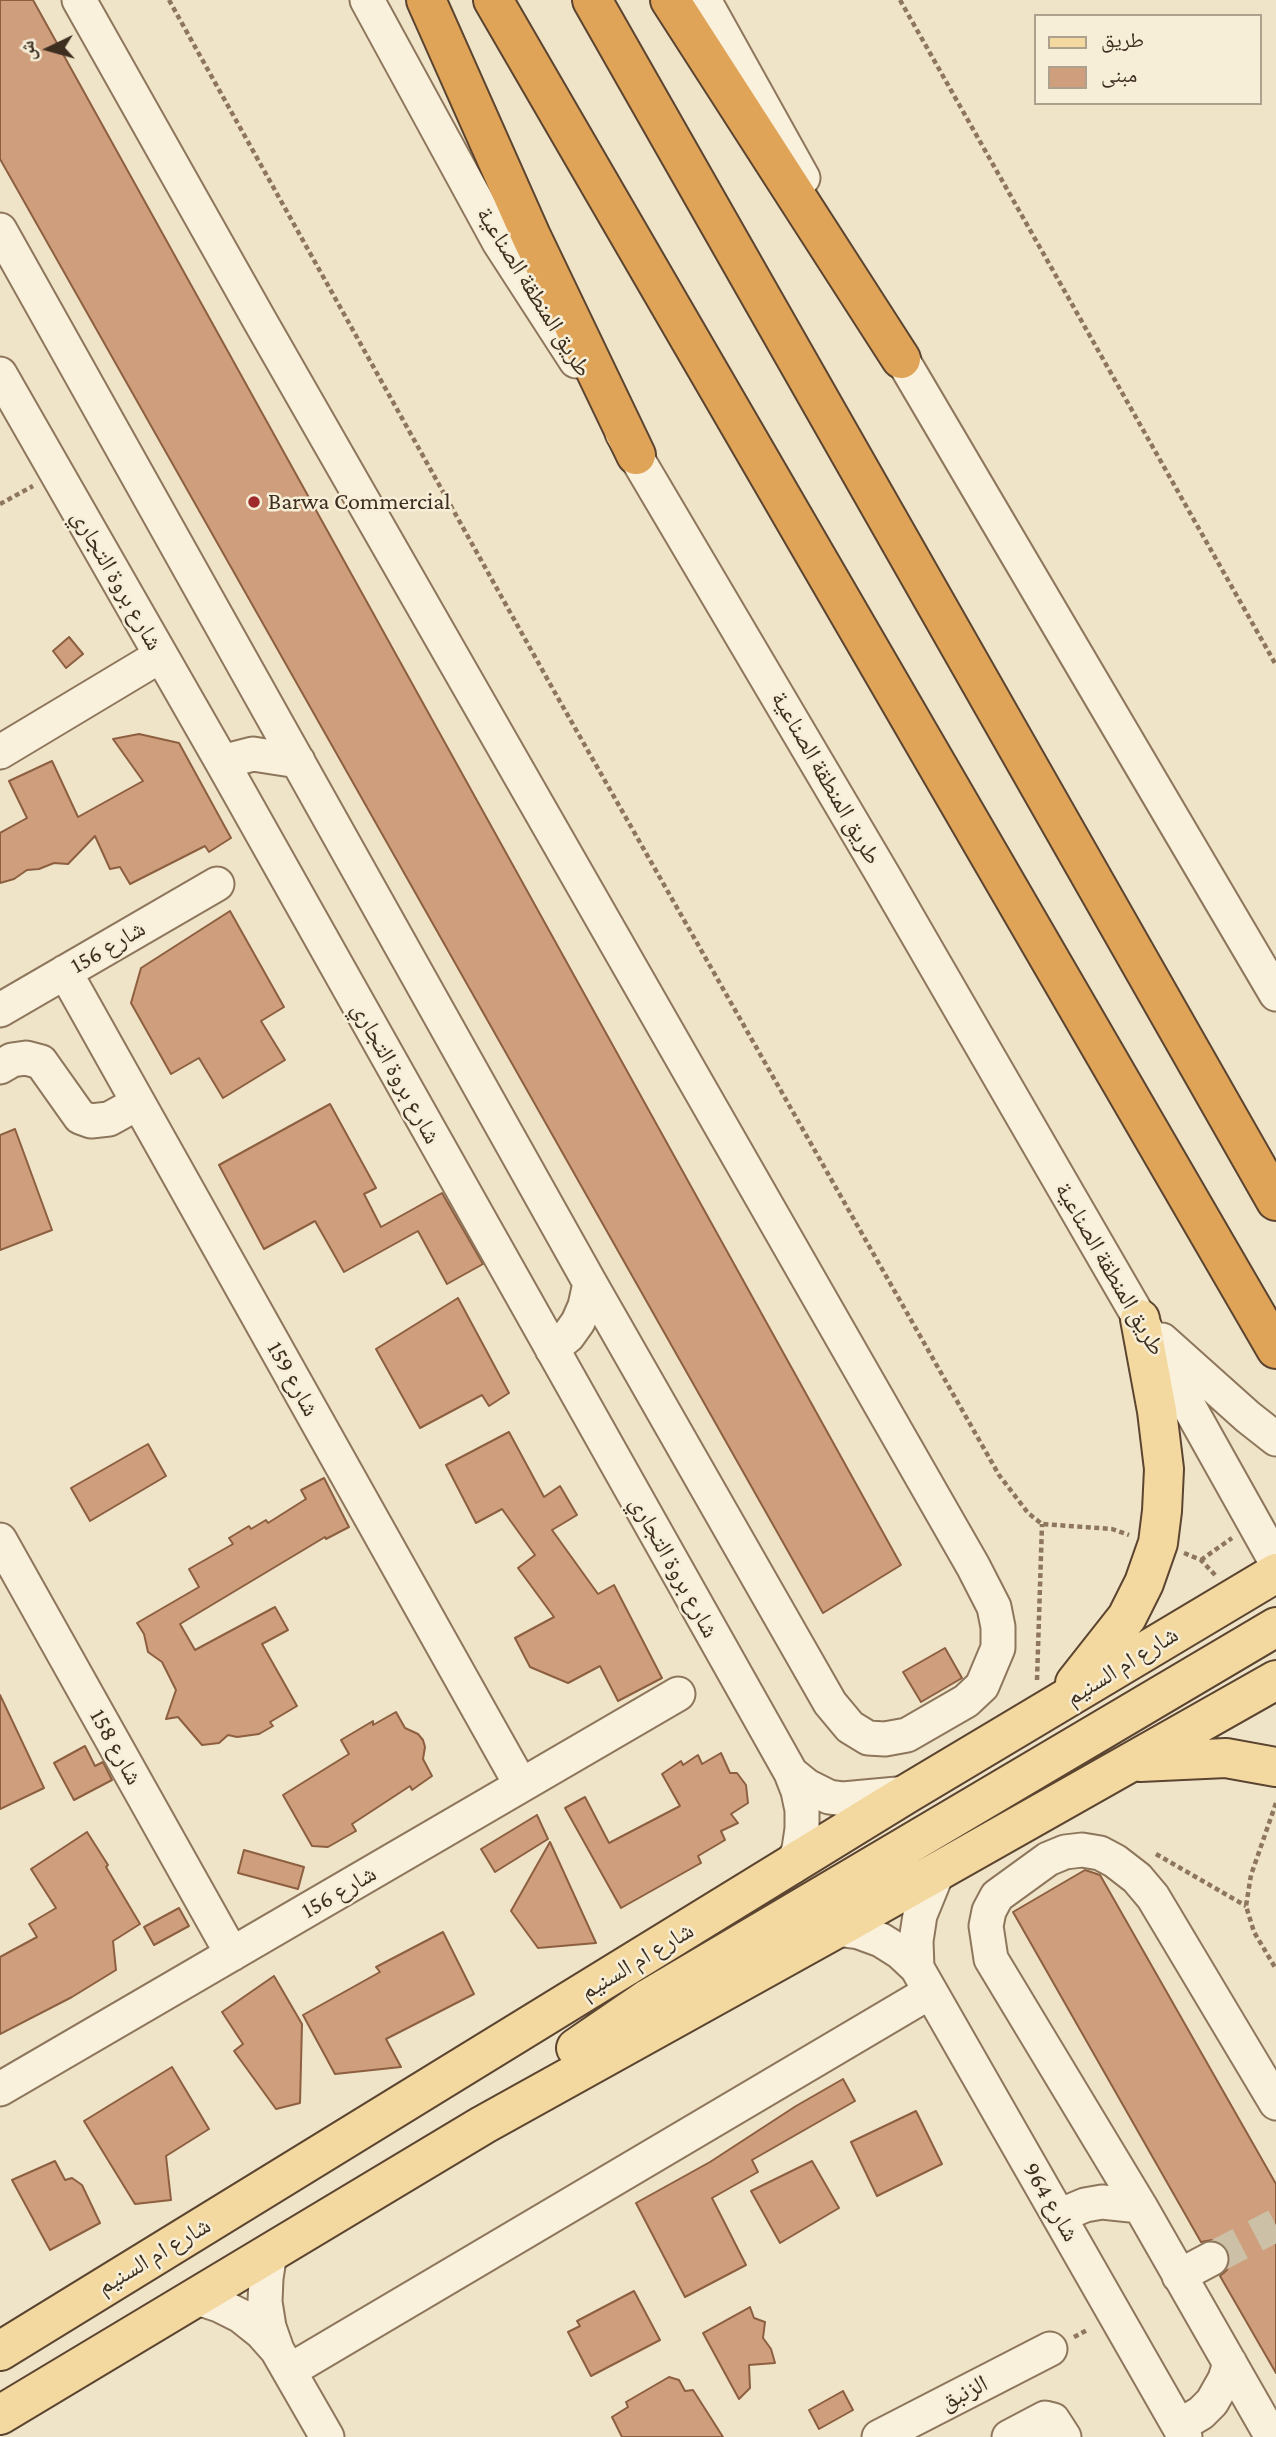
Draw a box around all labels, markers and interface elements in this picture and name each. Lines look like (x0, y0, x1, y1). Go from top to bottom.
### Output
north arrow (14, 14, 84, 84)
legend (1034, 14, 1262, 105)
text: طريق (1101, 28, 1144, 52)
text: ش (16, 40, 39, 62)
text: مبنى (1101, 63, 1137, 87)
street label: طريق المنطقة الصناعية (470, 202, 598, 382)
place label: Barwa Commercial (268, 488, 451, 516)
marker: Barwa Commercial (246, 494, 262, 510)
street label: شارع بروة التجاري (65, 505, 169, 655)
street label: طريق المنطقة الصناعية (765, 686, 887, 870)
street label: شارع 156 (65, 914, 151, 980)
street label: شارع بروة التجاري (345, 997, 447, 1149)
street label: طريق المنطقة الصناعية (1049, 1177, 1171, 1361)
street label: شارع 159 (261, 1336, 325, 1422)
street label: شارع بروة التجاري (623, 1491, 725, 1643)
street label: شارع ام السنيم (1060, 1620, 1184, 1712)
street label: شارع 158 (83, 1704, 149, 1790)
street label: شارع 156 (296, 1859, 382, 1925)
street label: شارع ام السنيم (575, 1916, 699, 2006)
street label: شارع 964 (1017, 2157, 1085, 2247)
street label: شارع ام السنيم (92, 2211, 216, 2301)
street label: الزنبق (935, 2369, 993, 2417)

